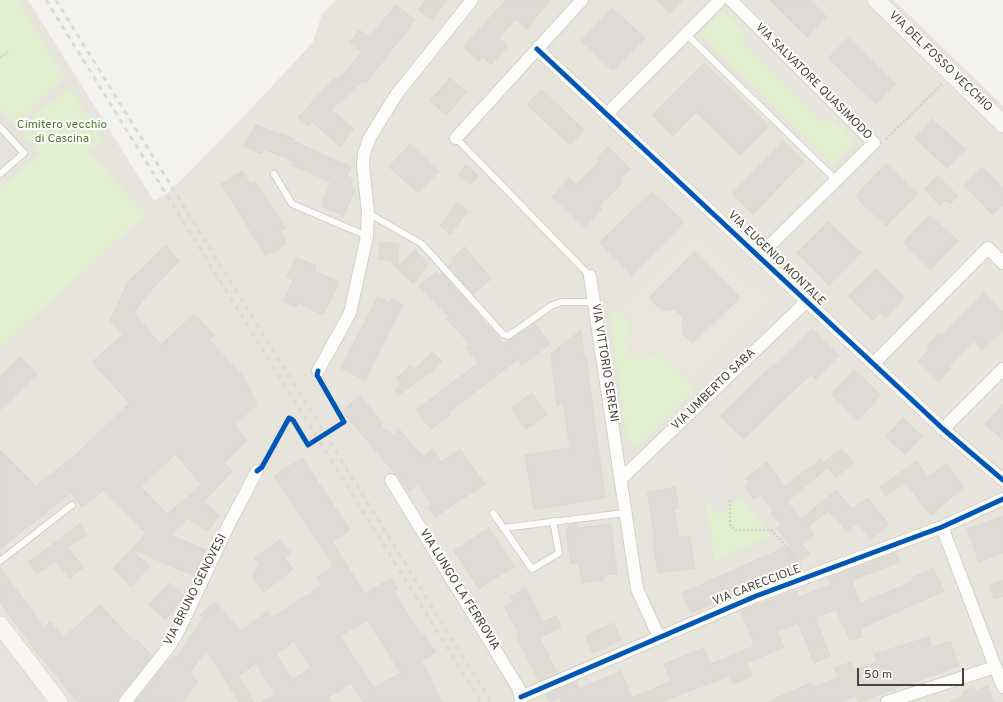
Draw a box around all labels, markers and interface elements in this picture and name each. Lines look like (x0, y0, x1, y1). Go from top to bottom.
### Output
street label: VIA DEL FOSSO VECCHIO (885, 9, 995, 115)
street label: VIA SALVATORE QUASIMODO (752, 21, 874, 143)
park label: Cimitero vecchio di Cascina (17, 119, 107, 147)
street label: VIA EUGENIO MONTALE (724, 209, 828, 309)
street label: VIA VITTORIO SERENI (588, 303, 620, 423)
street label: VIA UMBERTO SABA (669, 346, 759, 434)
street label: VIA LUNGO LA FERROVIA (416, 527, 502, 653)
street label: VIA BRUNO GENOVESI (162, 532, 230, 648)
street label: VIA CARECCIOLE (711, 563, 803, 609)
scale bar (859, 660, 966, 686)
text: 50 m (864, 667, 892, 683)

